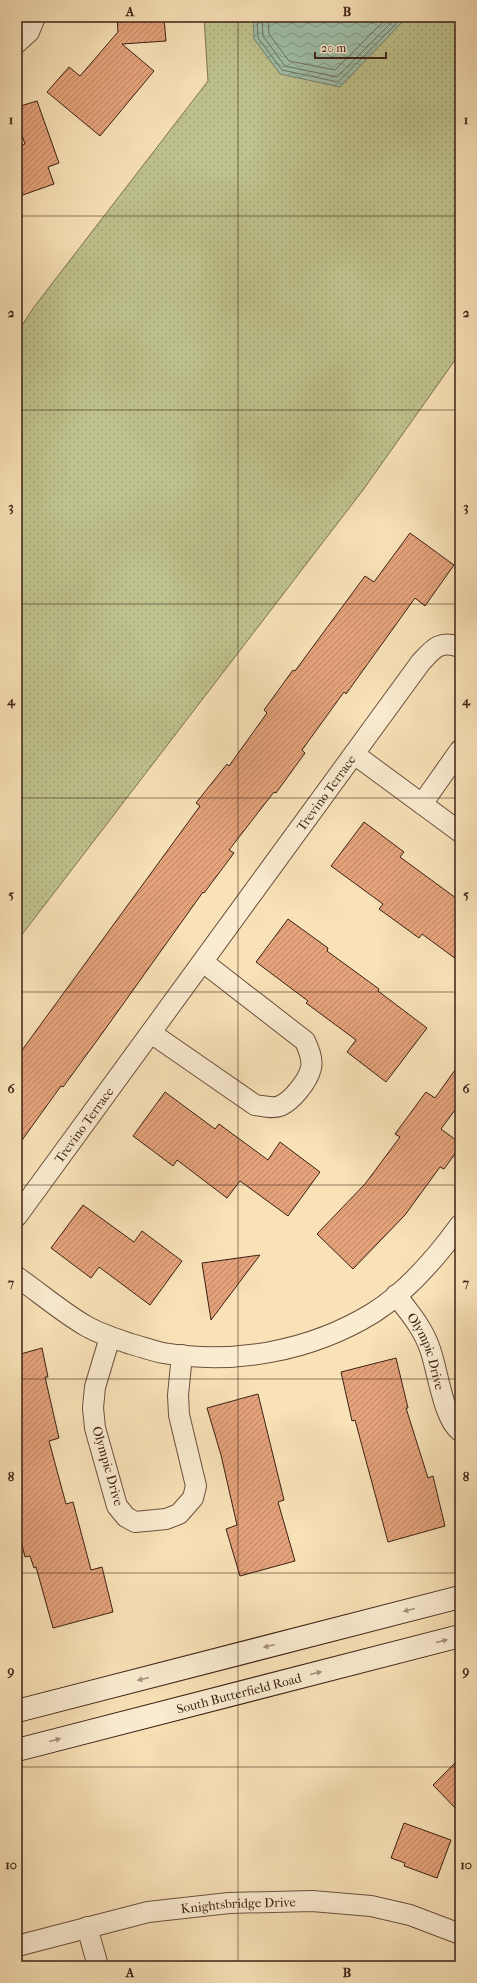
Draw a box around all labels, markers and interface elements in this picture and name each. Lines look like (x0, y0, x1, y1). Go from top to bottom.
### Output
text: A (125, 4, 135, 19)
text: B (343, 4, 352, 19)
scale bar (315, 34, 386, 60)
text: 20 m (321, 41, 346, 55)
text: 1 (9, 112, 14, 127)
text: 1 (464, 112, 469, 127)
text: 2 (8, 305, 15, 320)
text: 2 (463, 305, 470, 320)
text: 3 (8, 499, 14, 515)
text: 3 (463, 499, 469, 515)
text: 4 (6, 693, 16, 709)
text: 4 (461, 693, 471, 709)
street label: Trevino Terrace (293, 751, 359, 834)
text: 5 (8, 887, 14, 902)
text: 5 (463, 887, 469, 902)
text: 6 (7, 1081, 15, 1096)
text: 6 (462, 1081, 470, 1096)
street label: Trevino Terrace (51, 1083, 117, 1166)
text: 7 (7, 1275, 15, 1290)
text: 7 (462, 1275, 470, 1290)
street label: Olympic Drive (404, 1310, 448, 1392)
street label: Olympic Drive (89, 1424, 127, 1508)
text: 8 (8, 1469, 15, 1484)
text: 8 (463, 1469, 470, 1484)
one-way arrow (402, 1608, 415, 1614)
one-way arrow (436, 1637, 448, 1643)
one-way arrow (263, 1643, 275, 1649)
text: 9 (7, 1663, 15, 1679)
text: 9 (462, 1663, 470, 1679)
street label: South Butterfield Road (175, 1669, 304, 1716)
one-way arrow (310, 1670, 322, 1676)
one-way arrow (137, 1676, 150, 1682)
one-way arrow (48, 1737, 61, 1743)
text: 10 (5, 1857, 17, 1872)
text: 10 (460, 1857, 472, 1872)
street label: Knightsbridge Drive (180, 1894, 297, 1916)
text: A (125, 1965, 135, 1980)
text: B (343, 1965, 352, 1980)

